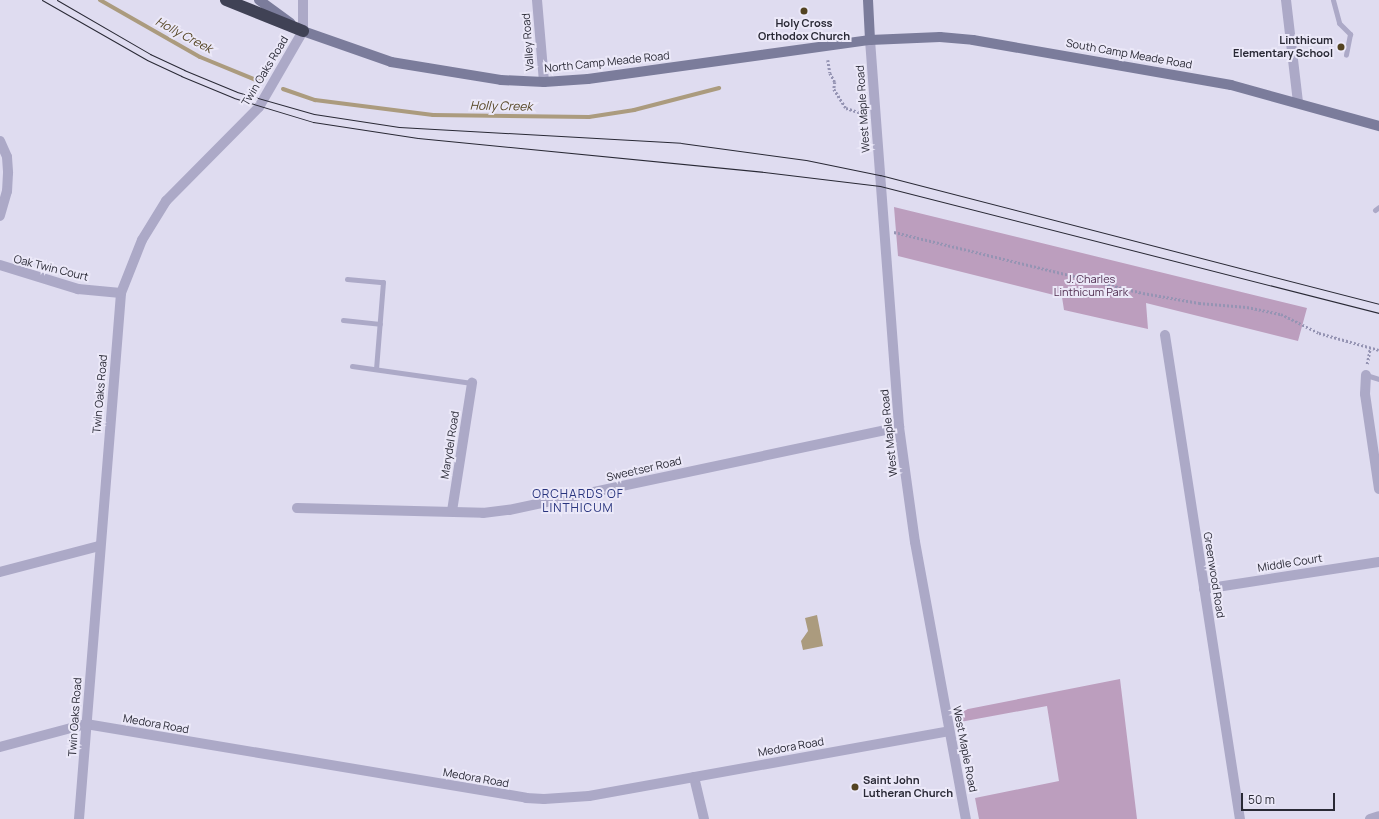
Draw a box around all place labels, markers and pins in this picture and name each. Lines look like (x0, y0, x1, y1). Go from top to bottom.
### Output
marker: Holy Cross Orthodox Church (799, 6, 809, 16)
place label: Holy Cross Orthodox Church (758, 17, 850, 43)
place label: Linthicum Elementary School (1233, 34, 1333, 60)
marker: Linthicum Elementary School (1336, 42, 1346, 52)
place label: Saint John Lutheran Church (863, 774, 953, 800)
marker: Saint John Lutheran Church (850, 782, 860, 792)

